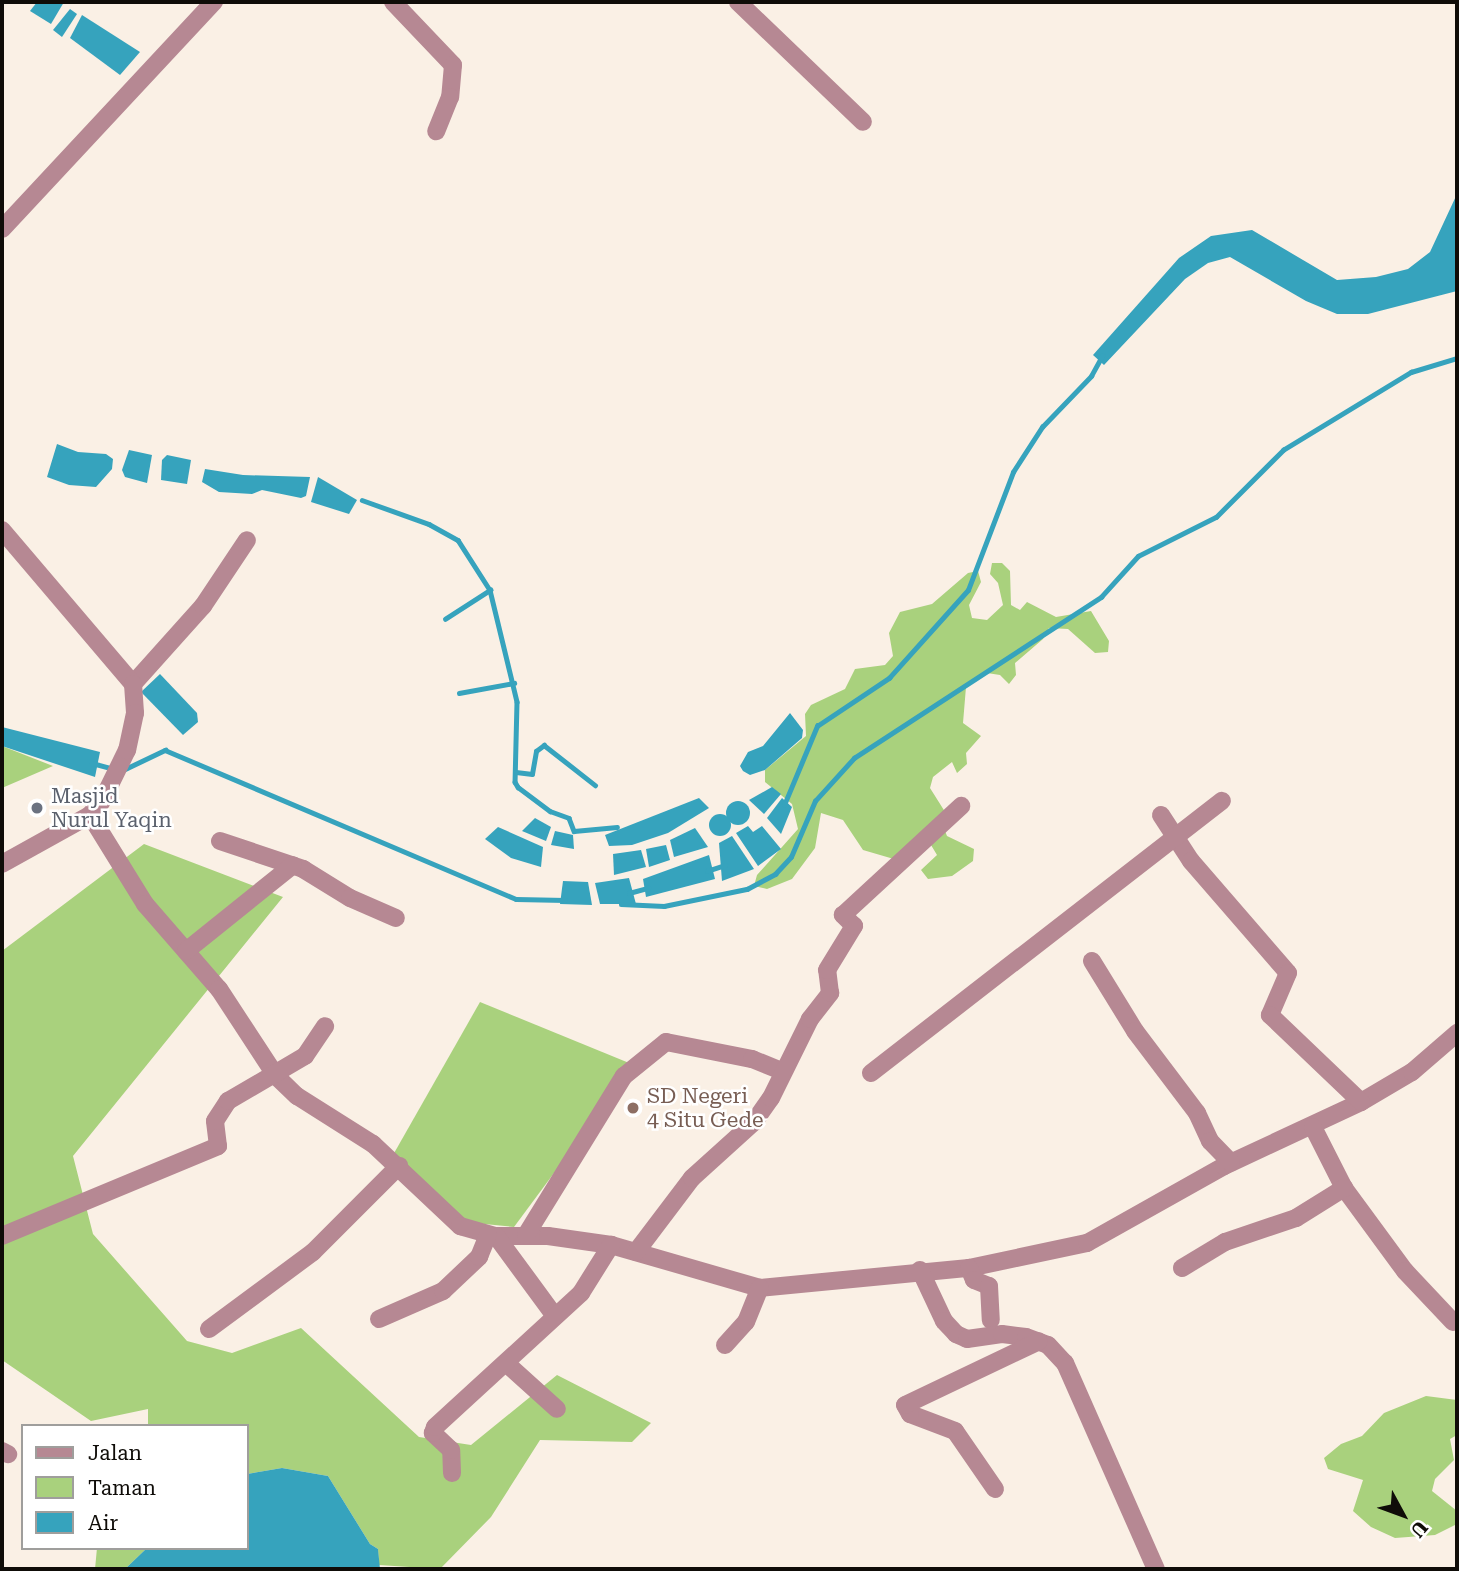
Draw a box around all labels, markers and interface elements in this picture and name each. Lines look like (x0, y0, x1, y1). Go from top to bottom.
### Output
place label: Masjid Nurul Yaqin (51, 783, 172, 833)
marker: Masjid Nurul Yaqin (29, 800, 45, 816)
place label: SD Negeri 4 Situ Gede (647, 1083, 763, 1133)
marker: SD Negeri 4 Situ Gede (625, 1100, 641, 1116)
legend (21, 1424, 248, 1550)
text: Jalan (88, 1441, 142, 1465)
text: Taman (88, 1476, 156, 1500)
north arrow (1368, 1480, 1438, 1550)
text: Air (88, 1511, 118, 1535)
text: U (1406, 1516, 1433, 1542)

